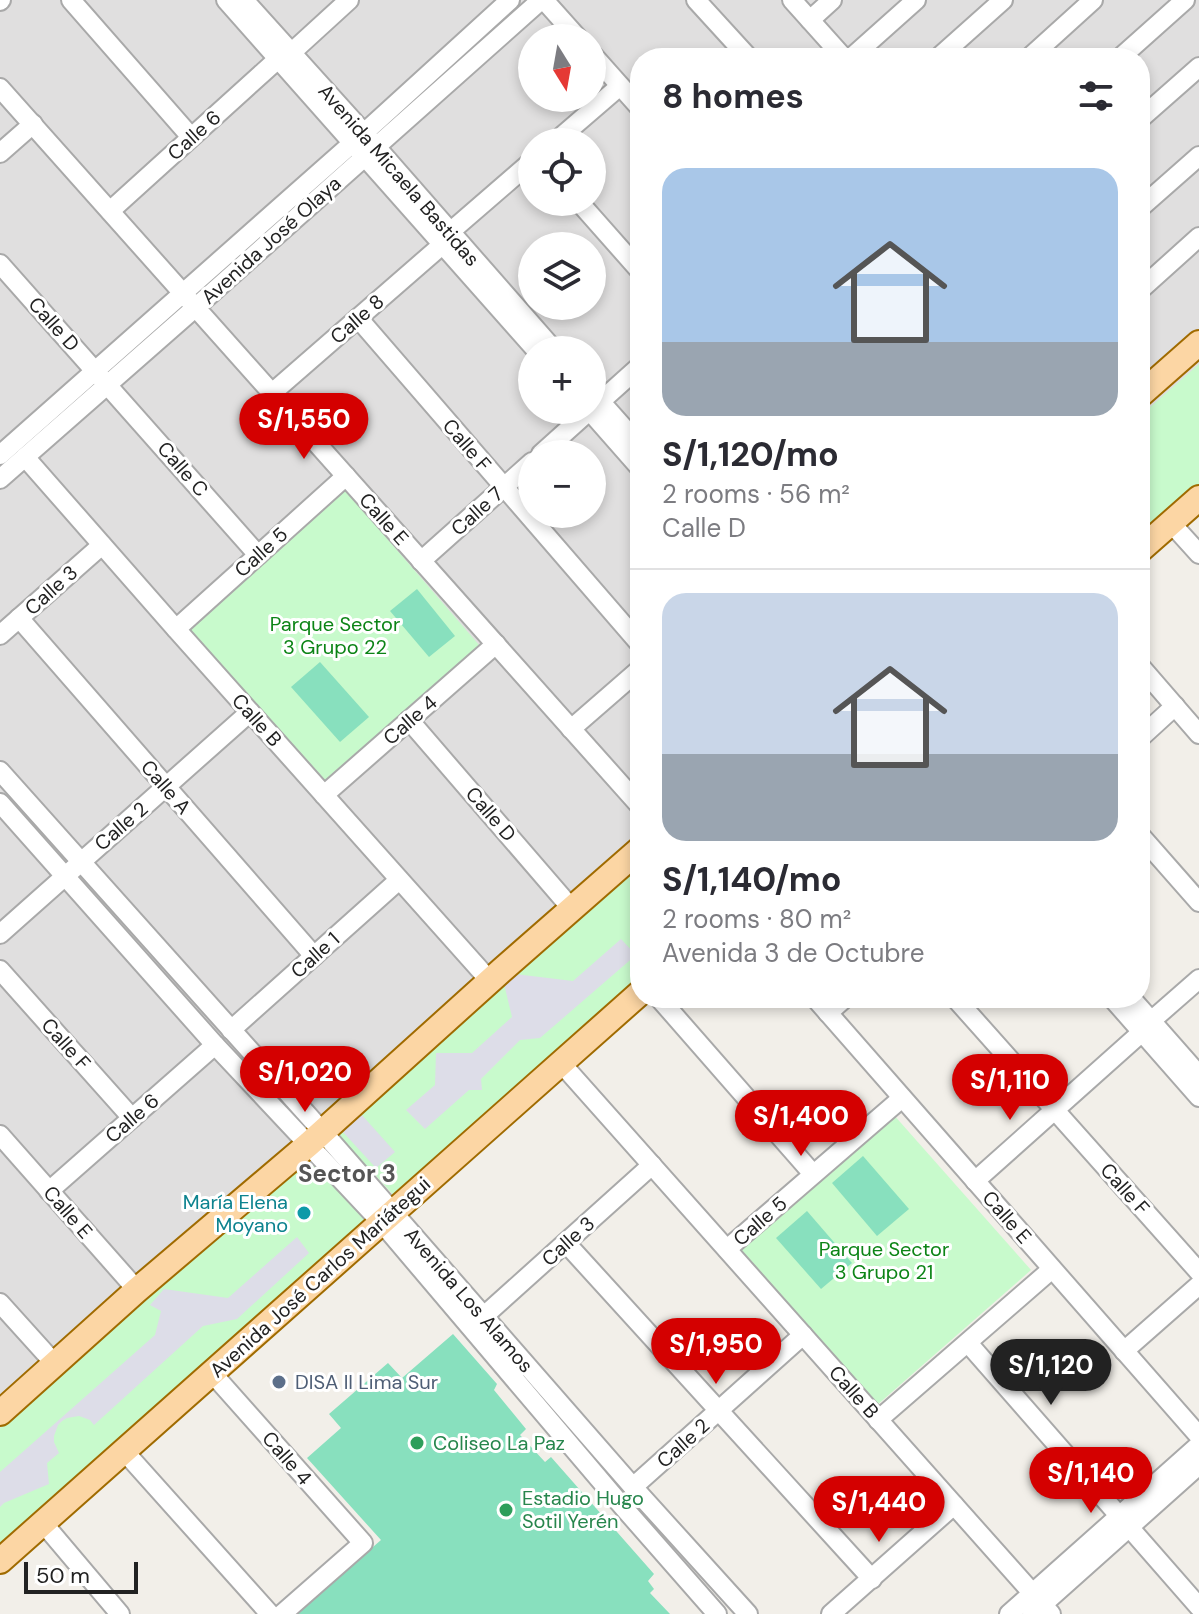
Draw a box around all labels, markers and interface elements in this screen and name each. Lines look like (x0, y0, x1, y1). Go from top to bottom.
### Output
north arrow (518, 24, 606, 112)
map controls (518, 24, 606, 528)
text: 8 homes (662, 74, 804, 119)
icon: filters (1074, 74, 1118, 118)
street label: Avenida Micaela Bastidas (313, 78, 485, 272)
street label: Calle 6 (162, 104, 226, 166)
button: locate (518, 128, 606, 216)
street label: Avenida José Olaya (196, 170, 346, 310)
icon: home (818, 220, 962, 364)
button: layers (518, 232, 606, 320)
street label: Calle 8 (325, 289, 389, 349)
street label: Calle D (23, 291, 85, 357)
button: + (518, 336, 606, 424)
pin: S/1,550 (230, 393, 378, 461)
text: S/1,550 (257, 402, 351, 436)
street label: Calle F (437, 413, 497, 477)
text: S/1,120/mo (662, 432, 839, 477)
street label: Calle C (152, 436, 214, 502)
button: − (518, 440, 606, 528)
text: 2 rooms · 56 m² (662, 477, 850, 511)
street label: Calle 7 (445, 481, 509, 541)
street label: Calle E (354, 487, 414, 551)
text: Calle D (662, 511, 746, 545)
street label: Calle 5 (229, 521, 293, 583)
street label: Calle 3 (19, 559, 83, 621)
park label: Parque Sector 3 Grupo 22 (270, 611, 400, 660)
icon: home (818, 645, 962, 789)
street label: Calle B (226, 688, 288, 752)
street label: Calle 4 (378, 690, 442, 750)
street label: Calle A (135, 754, 197, 820)
street label: Calle D (460, 781, 522, 847)
street label: Calle 2 (89, 796, 153, 856)
text: S/1,140/mo (662, 857, 841, 902)
text: 2 rooms · 80 m² (662, 902, 851, 936)
street label: Calle 1 (285, 926, 345, 984)
text: Avenida 3 de Octubre (662, 936, 924, 970)
street label: Calle F (36, 1012, 96, 1076)
pin: S/1,020 (231, 1046, 379, 1114)
pin: S/1,110 (936, 1054, 1084, 1122)
text: S/1,020 (258, 1055, 352, 1089)
text: S/1,110 (970, 1063, 1050, 1097)
street label: Calle 6 (100, 1087, 164, 1149)
pin: S/1,400 (727, 1090, 875, 1158)
text: S/1,400 (753, 1099, 849, 1133)
street label: Calle F (1095, 1157, 1155, 1221)
district label: Sector 3 (298, 1158, 396, 1189)
street label: Avenida José Carlos Mariátegui (204, 1171, 436, 1383)
street label: Calle E (38, 1180, 98, 1244)
street label: Calle E (977, 1185, 1037, 1249)
place label: María Elena Moyano (183, 1189, 288, 1238)
street label: Calle 5 (728, 1191, 792, 1251)
marker: María Elena Moyano (295, 1204, 313, 1222)
street label: Calle 3 (536, 1210, 600, 1272)
street label: Avenida Los Alamos (399, 1222, 539, 1378)
park label: Parque Sector 3 Grupo 21 (819, 1236, 949, 1285)
pin: S/1,950 (642, 1318, 790, 1386)
text: S/1,950 (669, 1327, 763, 1361)
pin: S/1,120 (977, 1339, 1125, 1407)
text: S/1,120 (1008, 1348, 1094, 1382)
street label: Calle B (823, 1360, 885, 1424)
place label: DISA II Lima Sur (295, 1369, 438, 1395)
marker: DISA II Lima Sur (270, 1373, 288, 1391)
street label: Calle 2 (651, 1412, 715, 1474)
street label: Calle 4 (257, 1426, 317, 1490)
place label: Coliseo La Paz (433, 1430, 565, 1456)
marker: Coliseo La Paz (408, 1434, 426, 1452)
pin: S/1,140 (1017, 1447, 1165, 1515)
text: S/1,140 (1047, 1456, 1135, 1490)
pin: S/1,440 (805, 1476, 953, 1544)
place label: Estadio Hugo Sotil Yerén (522, 1485, 644, 1534)
text: S/1,440 (832, 1485, 926, 1519)
marker: Estadio Hugo Sotil Yerén (497, 1501, 515, 1519)
scale bar (24, 1558, 138, 1594)
text: 50 m (36, 1561, 90, 1590)

